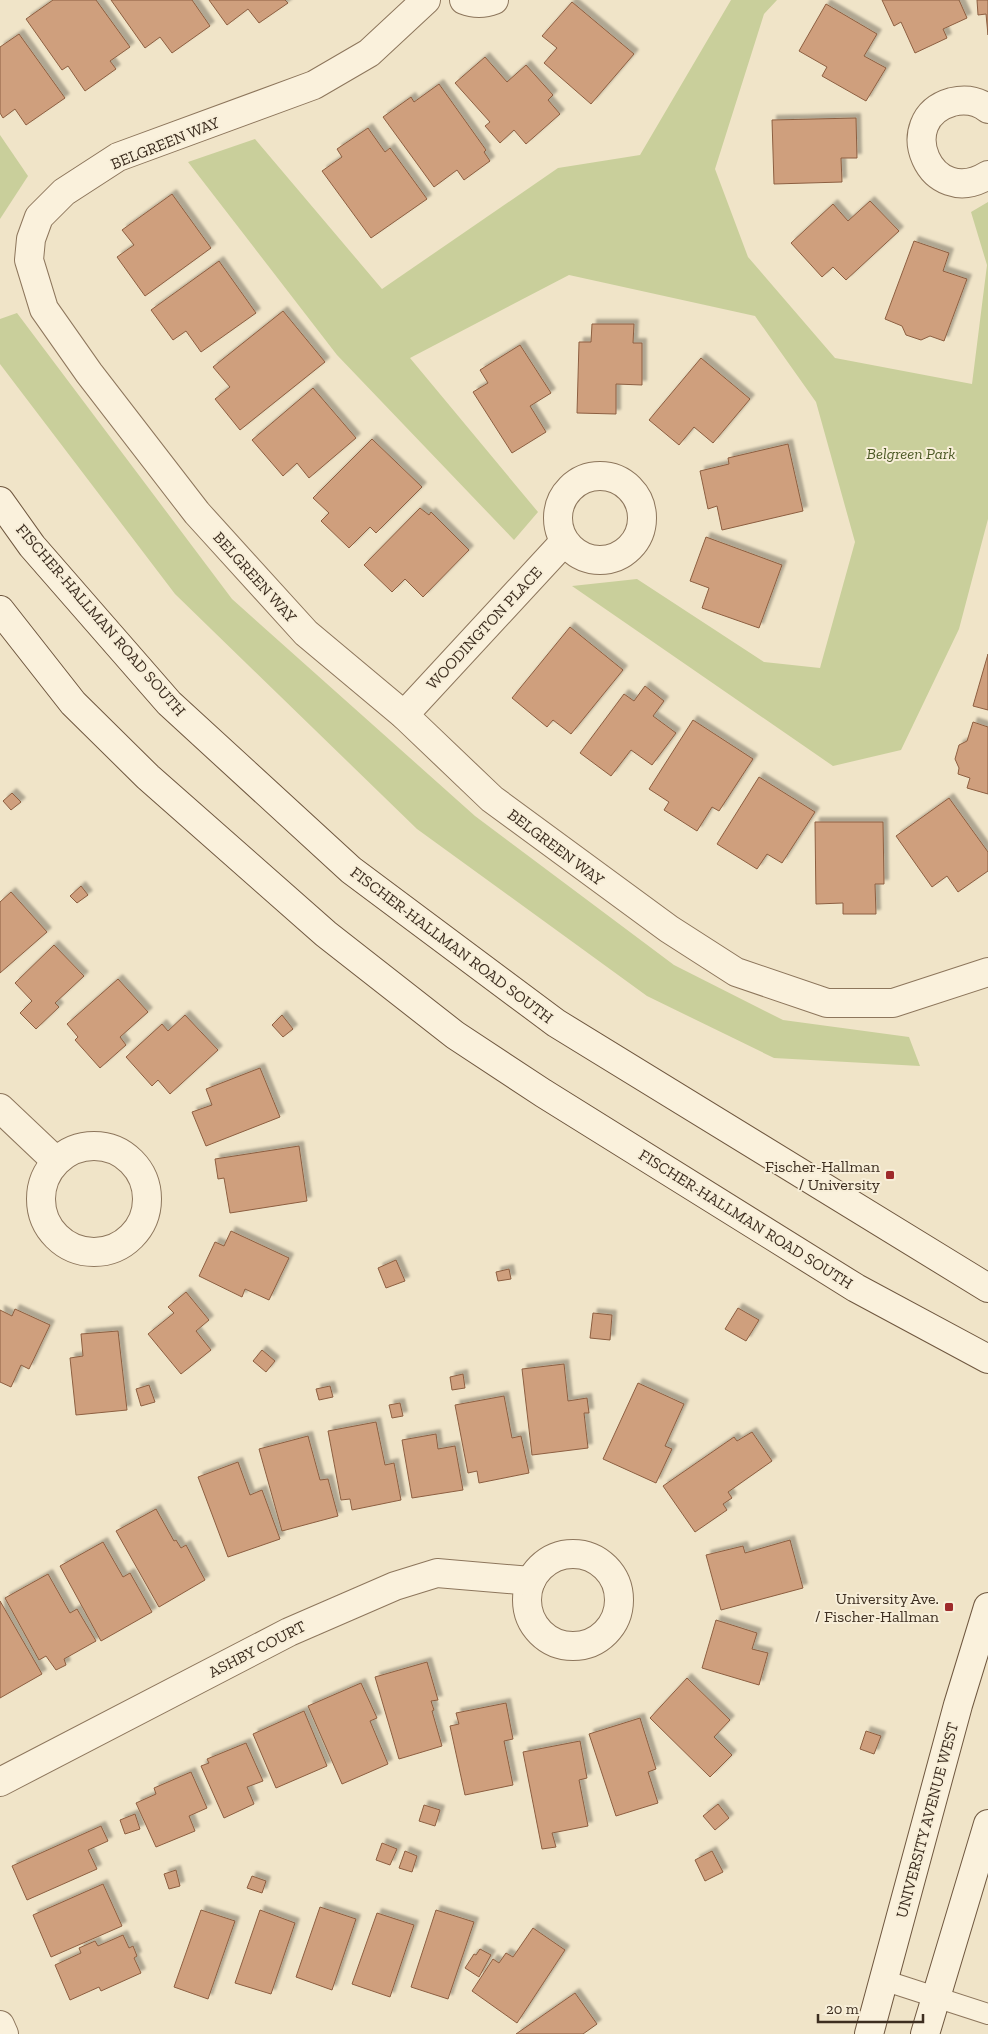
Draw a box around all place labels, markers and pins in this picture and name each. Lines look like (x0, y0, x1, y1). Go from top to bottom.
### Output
place label: Fischer-Hallman / University (765, 1157, 881, 1194)
marker: Fischer-Hallman / University (884, 1169, 896, 1181)
place label: University Ave. / Fischer-Hallman (815, 1589, 940, 1626)
marker: University Ave. / Fischer-Hallman (943, 1601, 955, 1613)

